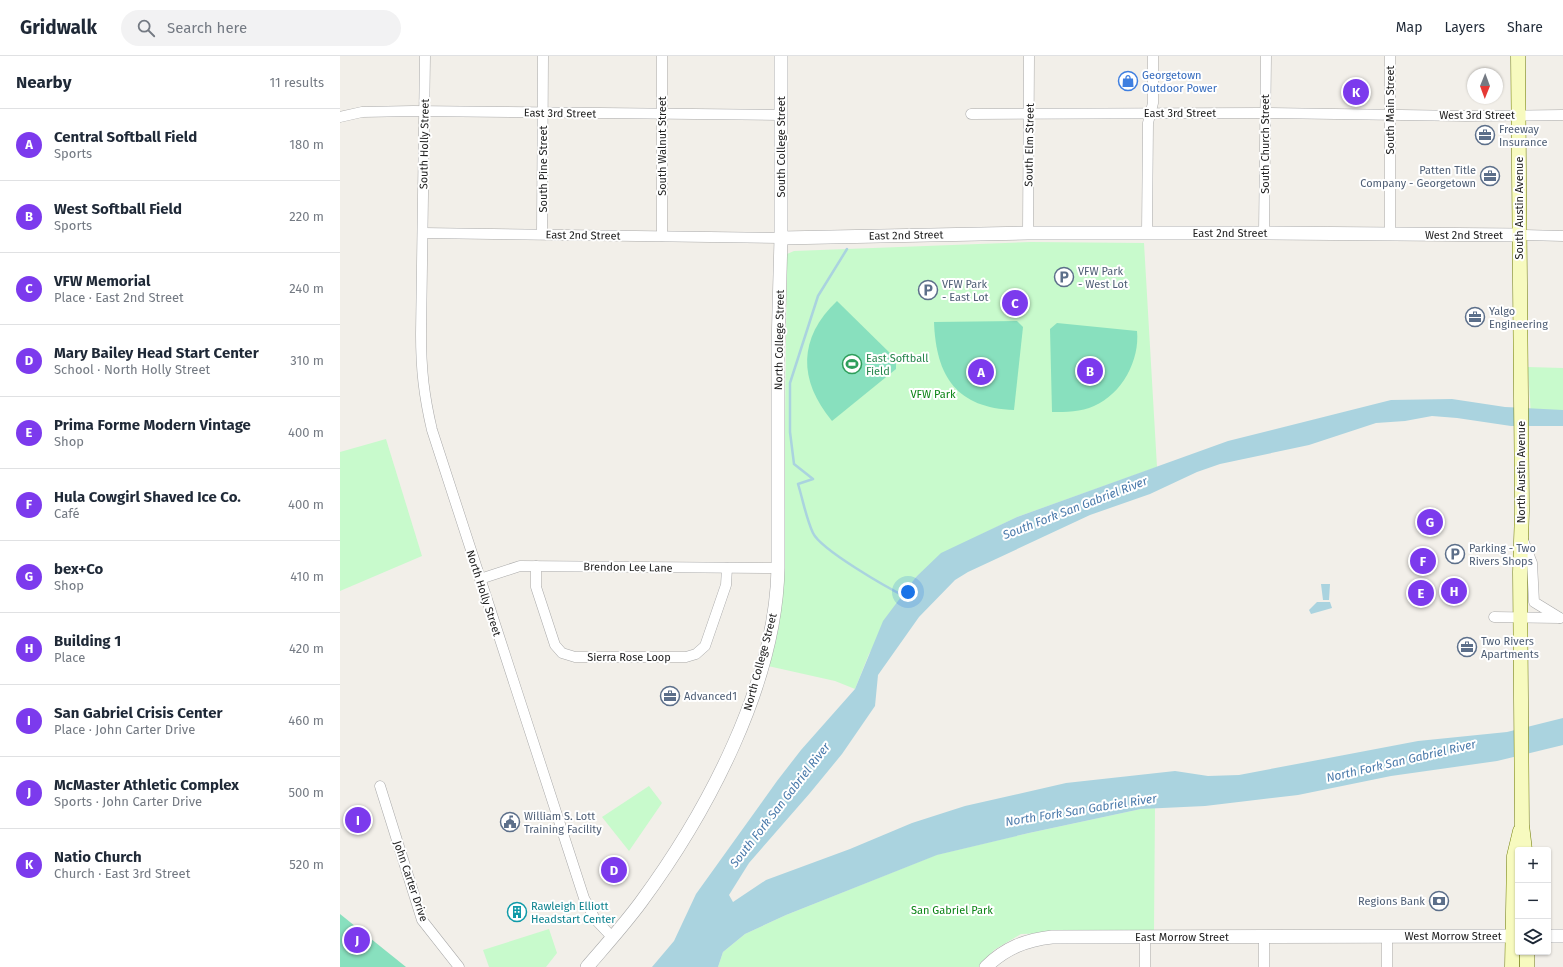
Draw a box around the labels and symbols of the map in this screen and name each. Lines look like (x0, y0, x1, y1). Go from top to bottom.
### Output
street label: South Main Street (1384, 65, 1397, 155)
north arrow (1467, 68, 1503, 104)
place label: Georgetown Outdoor Power (1142, 69, 1218, 95)
shop icon: Georgetown Outdoor Power (1117, 70, 1139, 92)
pin: K (1343, 77, 1369, 107)
street label: South Church Street (1259, 94, 1272, 194)
street label: South Walnut Street (656, 96, 669, 196)
street label: South College Street (775, 96, 788, 198)
street label: South Holly Street (417, 99, 432, 189)
street label: South Elm Street (1022, 103, 1037, 187)
street label: East 3rd Street (524, 106, 596, 121)
street label: East 3rd Street (1144, 107, 1216, 120)
street label: West 3rd Street (1439, 109, 1515, 122)
place label: Freeway Insurance (1499, 123, 1548, 149)
office icon: Freeway Insurance (1474, 124, 1496, 146)
street label: South Pine Street (537, 126, 550, 212)
street label: South Austin Avenue (1513, 157, 1526, 259)
place label: Patten Title Company - Georgetown (1360, 164, 1476, 190)
office icon: Patten Title Company - Georgetown (1479, 165, 1501, 187)
street label: East 2nd Street (1193, 227, 1267, 240)
street label: East 2nd Street (545, 228, 621, 243)
street label: East 2nd Street (868, 228, 944, 243)
street label: West 2nd Street (1425, 229, 1503, 242)
place label: VFW Park - West Lot (1078, 265, 1128, 291)
parking icon: VFW Park - West Lot (1053, 266, 1075, 288)
place label: VFW Park - East Lot (942, 278, 989, 304)
parking icon: VFW Park - East Lot (917, 279, 939, 301)
pin: C (1002, 288, 1028, 318)
street label: North College Street (772, 290, 787, 390)
place label: Yalgo Engineering (1489, 305, 1548, 331)
office icon: Yalgo Engineering (1464, 306, 1486, 328)
place label: East Softball Field (866, 352, 928, 378)
sports icon: East Softball Field (841, 353, 863, 375)
pin: B (1077, 356, 1103, 386)
pin: A (968, 357, 994, 387)
park label: VFW Park (910, 388, 956, 401)
street label: North Austin Avenue (1515, 421, 1528, 523)
water label: South Fork San Gabriel River (1000, 474, 1150, 542)
pin: G (1417, 507, 1443, 537)
place label: Parking - Two Rivers Shops (1469, 542, 1536, 568)
parking icon: Parking - Two Rivers Shops (1444, 543, 1466, 565)
pin: F (1410, 546, 1436, 576)
street label: North Holly Street (463, 548, 504, 638)
street label: Brendon Lee Lane (583, 560, 673, 575)
pin: H (1441, 576, 1467, 606)
pin: E (1408, 578, 1434, 608)
your location (898, 582, 918, 602)
street label: North College Street (741, 612, 780, 712)
place label: Two Rivers Apartments (1481, 635, 1539, 661)
office icon: Two Rivers Apartments (1456, 636, 1478, 658)
street label: Sierra Rose Loop (587, 651, 671, 664)
office icon: Advanced1 (659, 685, 681, 707)
place label: Advanced1 (684, 690, 737, 703)
water label: North Fork San Gabriel River (1325, 737, 1478, 785)
water label: South Fork San Gabriel River (727, 740, 833, 871)
water label: North Fork San Gabriel River (1004, 791, 1158, 829)
pin: I (345, 805, 371, 835)
place label: William S. Lott Training Facility (524, 810, 602, 836)
public building icon: William S. Lott Training Facility (499, 811, 521, 833)
street label: John Carter Drive (391, 839, 430, 923)
pin: D (601, 855, 627, 885)
bank icon: Regions Bank (1428, 890, 1450, 912)
place label: Regions Bank (1358, 895, 1425, 908)
place label: Rawleigh Elliott Headstart Center (531, 900, 616, 926)
building icon: Rawleigh Elliott Headstart Center (506, 901, 528, 923)
park label: San Gabriel Park (911, 904, 993, 917)
pin: J (344, 925, 370, 955)
street label: West Morrow Street (1404, 930, 1502, 943)
street label: East Morrow Street (1135, 931, 1229, 944)

